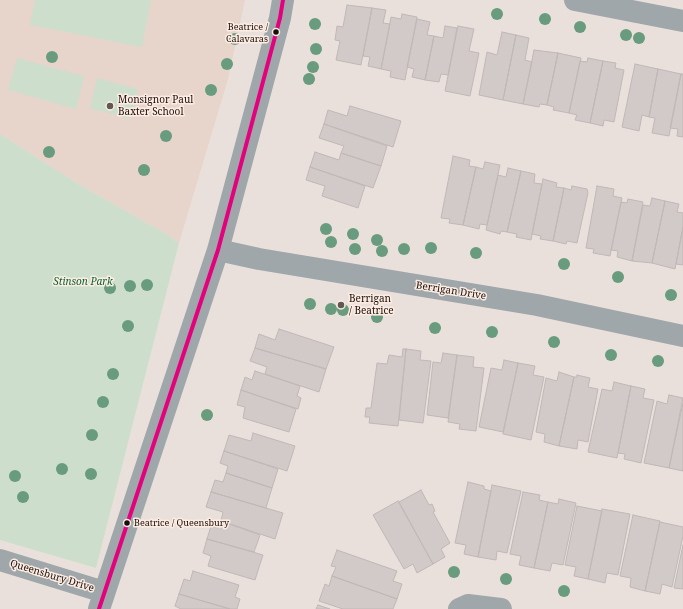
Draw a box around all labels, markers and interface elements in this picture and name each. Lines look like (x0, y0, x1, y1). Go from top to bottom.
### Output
place label: Beatrice / Calavaras (226, 22, 268, 43)
marker: Beatrice / Calavaras (271, 27, 281, 37)
place label: Monsignor Paul Baxter School (118, 94, 193, 118)
marker: Monsignor Paul Baxter School (105, 101, 115, 111)
park label: Stinson Park (53, 276, 113, 288)
street label: Berrigan Drive (415, 280, 487, 302)
place label: Berrigan / Beatrice (349, 293, 394, 316)
marker: Berrigan / Beatrice (336, 300, 346, 310)
marker: Beatrice / Queensbury (122, 518, 132, 528)
place label: Beatrice / Queensbury (134, 518, 229, 528)
street label: Queensbury Drive (9, 558, 95, 594)

